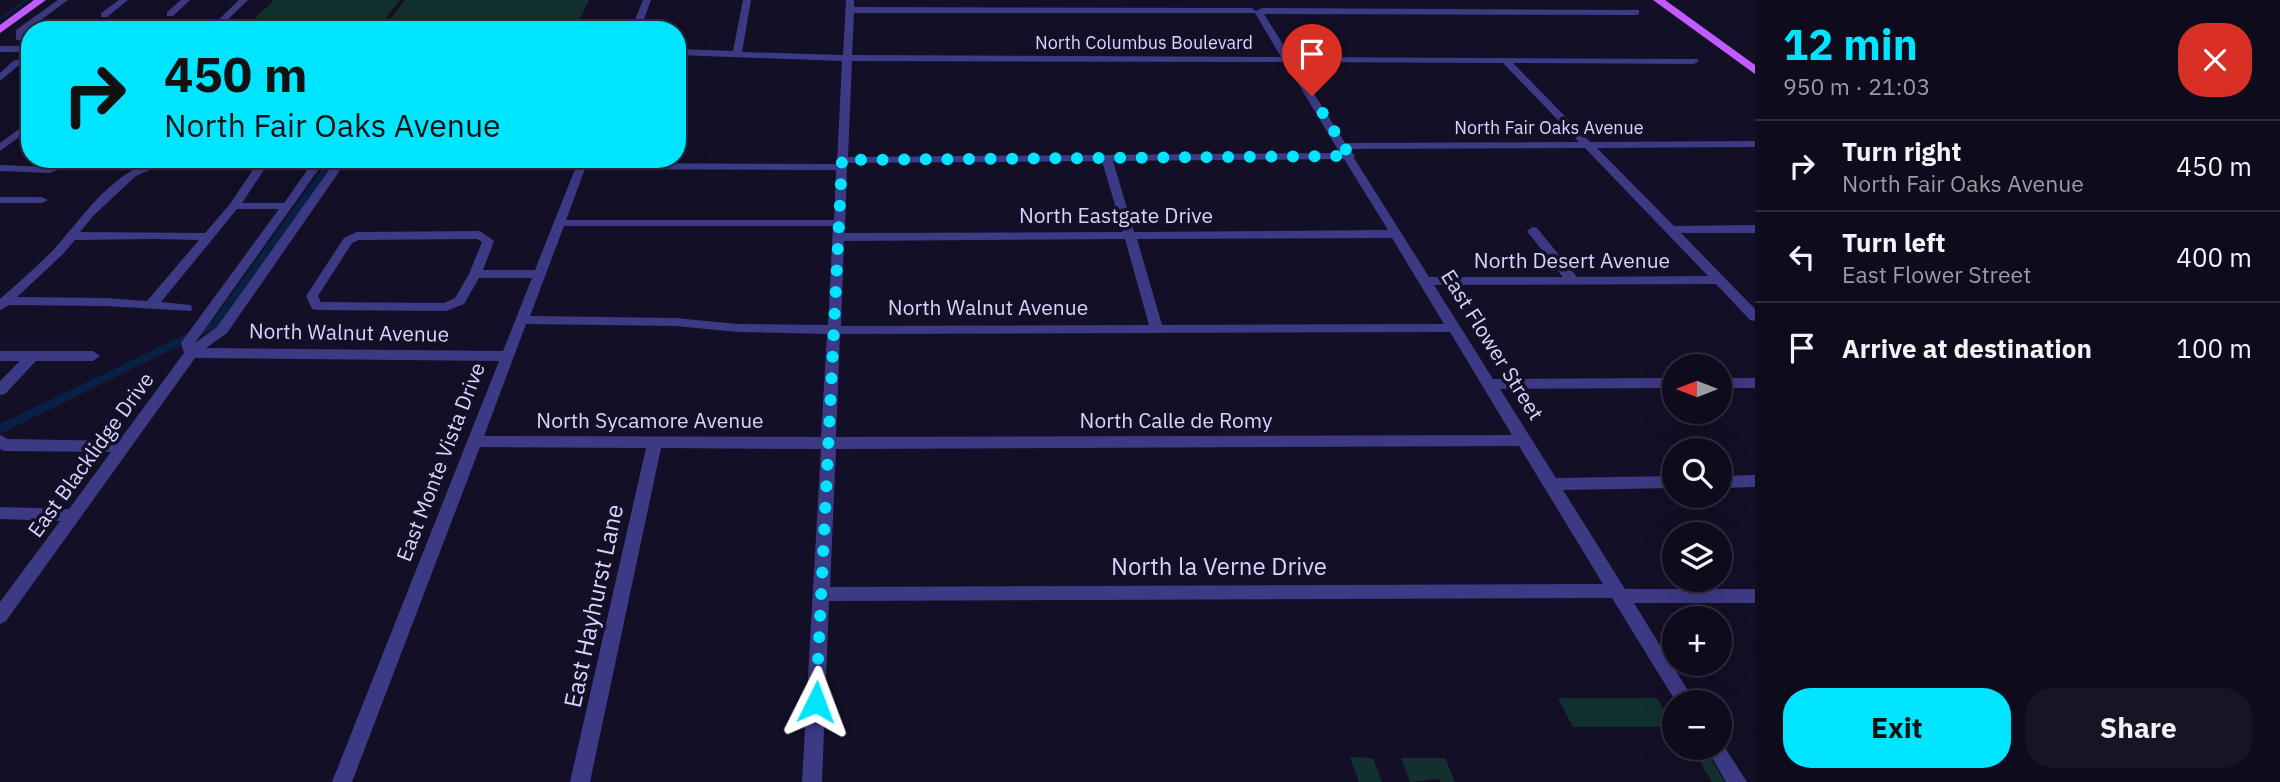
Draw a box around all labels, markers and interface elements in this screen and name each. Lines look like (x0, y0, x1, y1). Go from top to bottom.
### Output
text: 12 min (1783, 17, 1918, 72)
button: close (2178, 23, 2252, 97)
pin (1282, 24, 1342, 96)
street label: North Columbus Boulevard (1035, 31, 1253, 54)
icon: arrive (1293, 35, 1331, 73)
text: 450 m (164, 42, 308, 105)
icon: right (49, 49, 140, 140)
text: 950 m · 21:03 (1783, 71, 1930, 101)
text: North Fair Oaks Avenue (164, 104, 501, 146)
street label: North Fair Oaks Avenue (1454, 116, 1644, 139)
text: Turn right (1842, 134, 1961, 168)
icon: right (1783, 147, 1821, 185)
text: 450 m (2176, 149, 2252, 183)
text: North Fair Oaks Avenue (1842, 168, 2084, 198)
street label: North Eastgate Drive (1019, 201, 1213, 229)
text: Turn left (1842, 225, 1945, 259)
icon: left (1783, 238, 1821, 276)
text: 400 m (2176, 240, 2252, 274)
street label: North Desert Avenue (1474, 246, 1670, 274)
text: East Flower Street (1842, 259, 2031, 289)
street label: East Flower Street (1435, 264, 1551, 425)
street label: North Walnut Avenue (888, 293, 1088, 321)
street label: North Walnut Avenue (249, 316, 449, 348)
icon: arrive (1783, 329, 1821, 367)
text: Arrive at destination (1842, 331, 2092, 365)
text: 100 m (2176, 331, 2252, 365)
north arrow (1662, 354, 1732, 424)
map controls (1662, 354, 1732, 760)
street label: East Monte Vista Drive (389, 358, 491, 565)
street label: East Blacklidge Drive (21, 366, 160, 543)
street label: North Sycamore Avenue (536, 406, 764, 434)
street label: North Calle de Romy (1080, 406, 1273, 434)
button: search (1662, 438, 1732, 508)
street label: East Hayhurst Lane (556, 501, 630, 711)
button: layers (1662, 522, 1732, 592)
street label: North la Verne Drive (1111, 550, 1327, 582)
button: + (1662, 606, 1732, 676)
position arrow (779, 665, 853, 739)
button: Exit (1783, 688, 2011, 768)
button: Share (2025, 688, 2252, 768)
button: − (1662, 690, 1732, 760)

